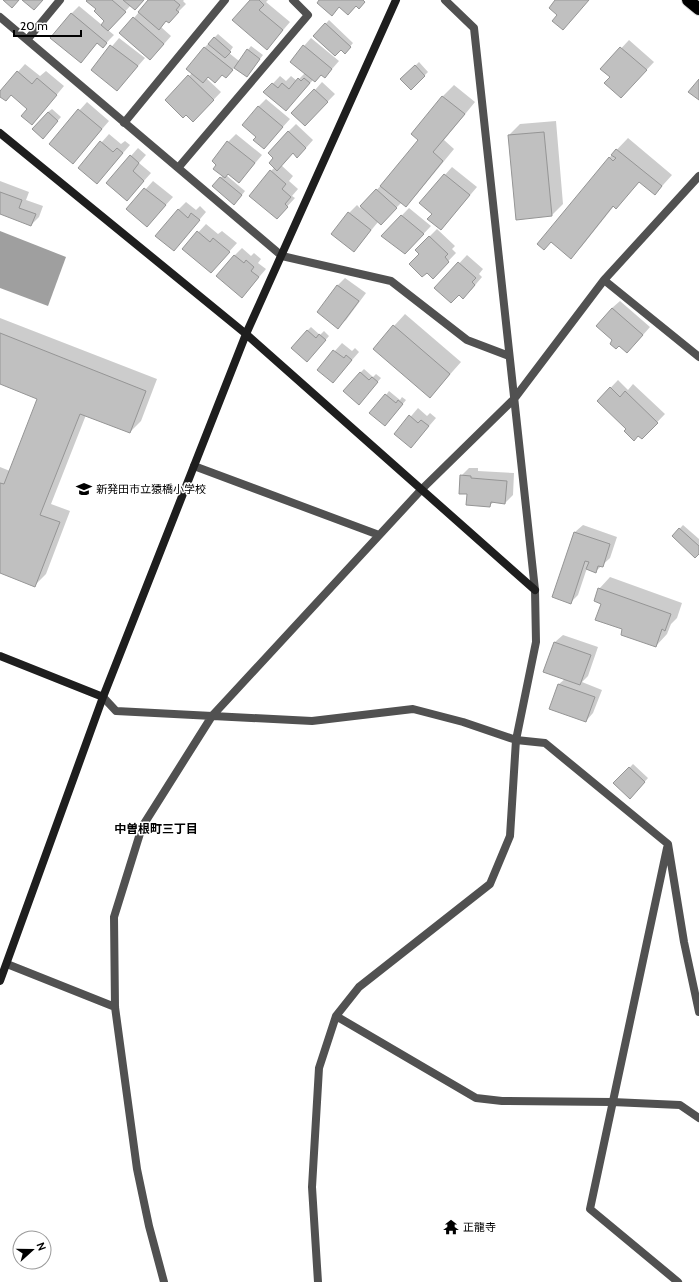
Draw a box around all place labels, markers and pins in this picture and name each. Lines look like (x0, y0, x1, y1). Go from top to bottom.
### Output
school or university icon: 新発田市立猿橋小学校 (75, 480, 93, 498)
place label: 新発田市立猿橋小学校 (96, 482, 206, 496)
temple icon: 正龍寺 (442, 1218, 460, 1236)
place label: 正龍寺 (463, 1220, 496, 1234)

